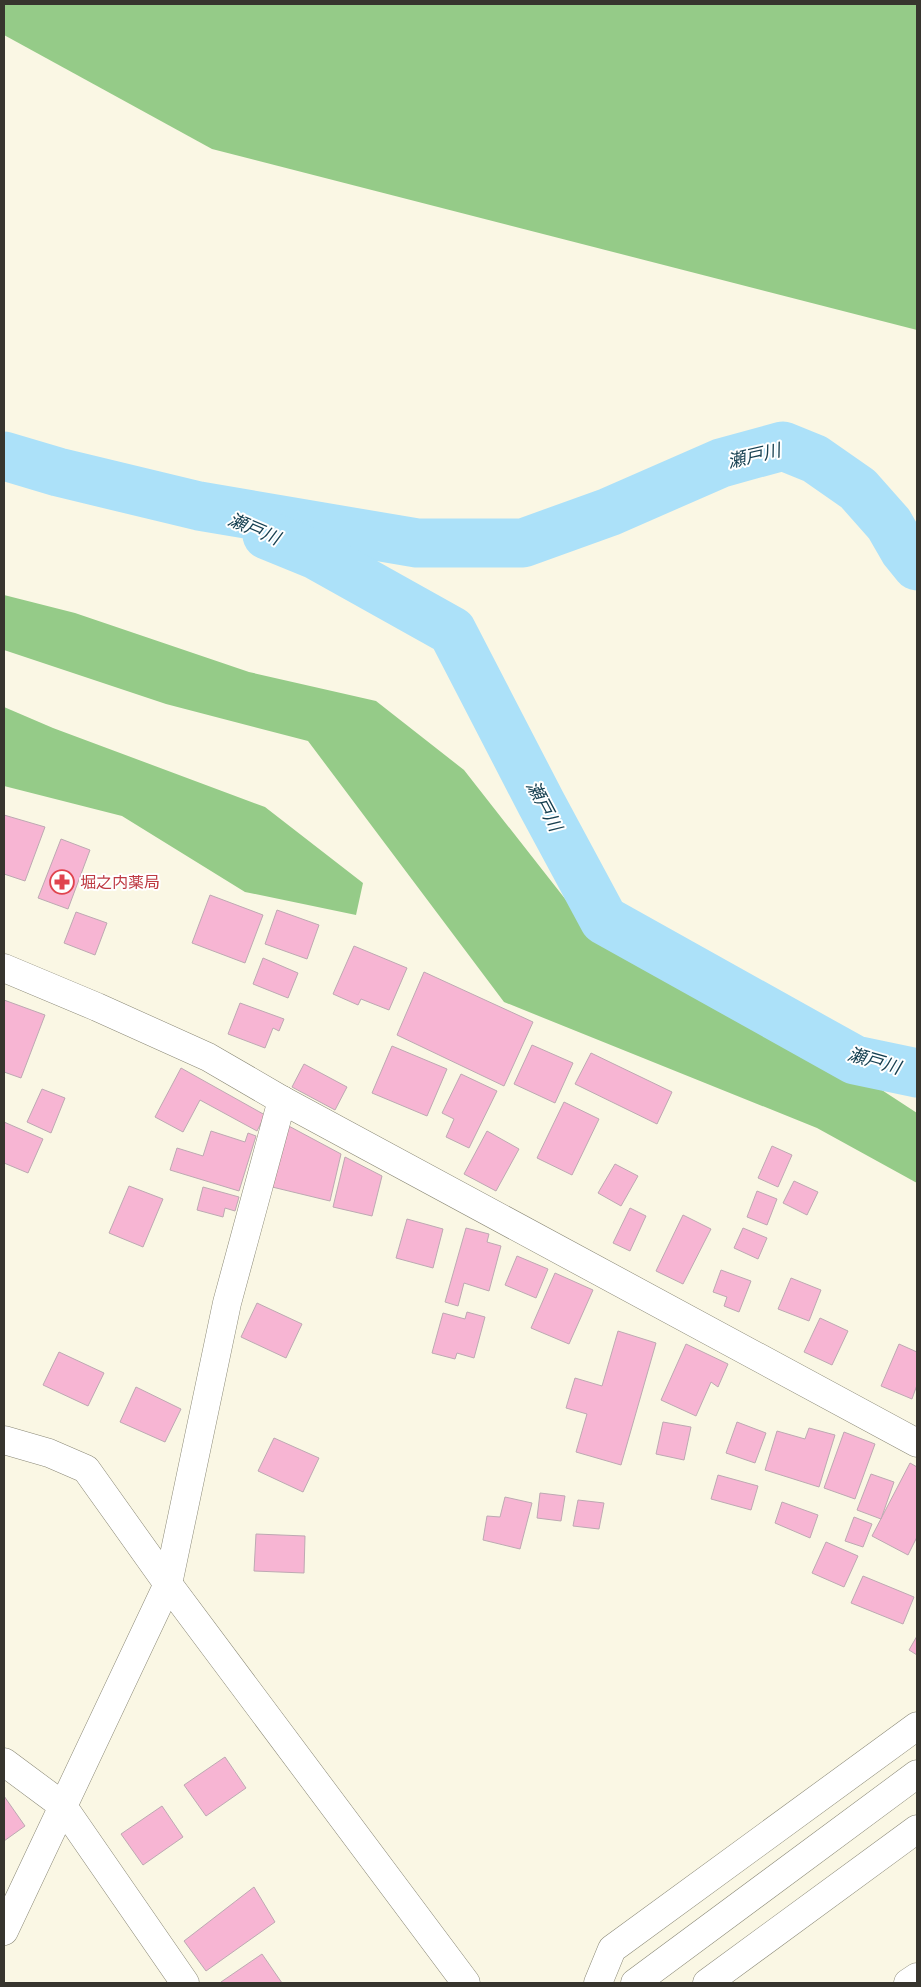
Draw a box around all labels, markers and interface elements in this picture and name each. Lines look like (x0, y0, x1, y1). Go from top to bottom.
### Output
water label: 瀬戸川 (725, 439, 785, 473)
water label: 瀬戸川 (225, 508, 285, 550)
water label: 瀬戸川 (522, 777, 567, 837)
pharmacy icon: 堀之内薬局 (49, 869, 75, 895)
place label: 堀之内薬局 (80, 873, 160, 892)
water label: 瀬戸川 (845, 1043, 905, 1080)

